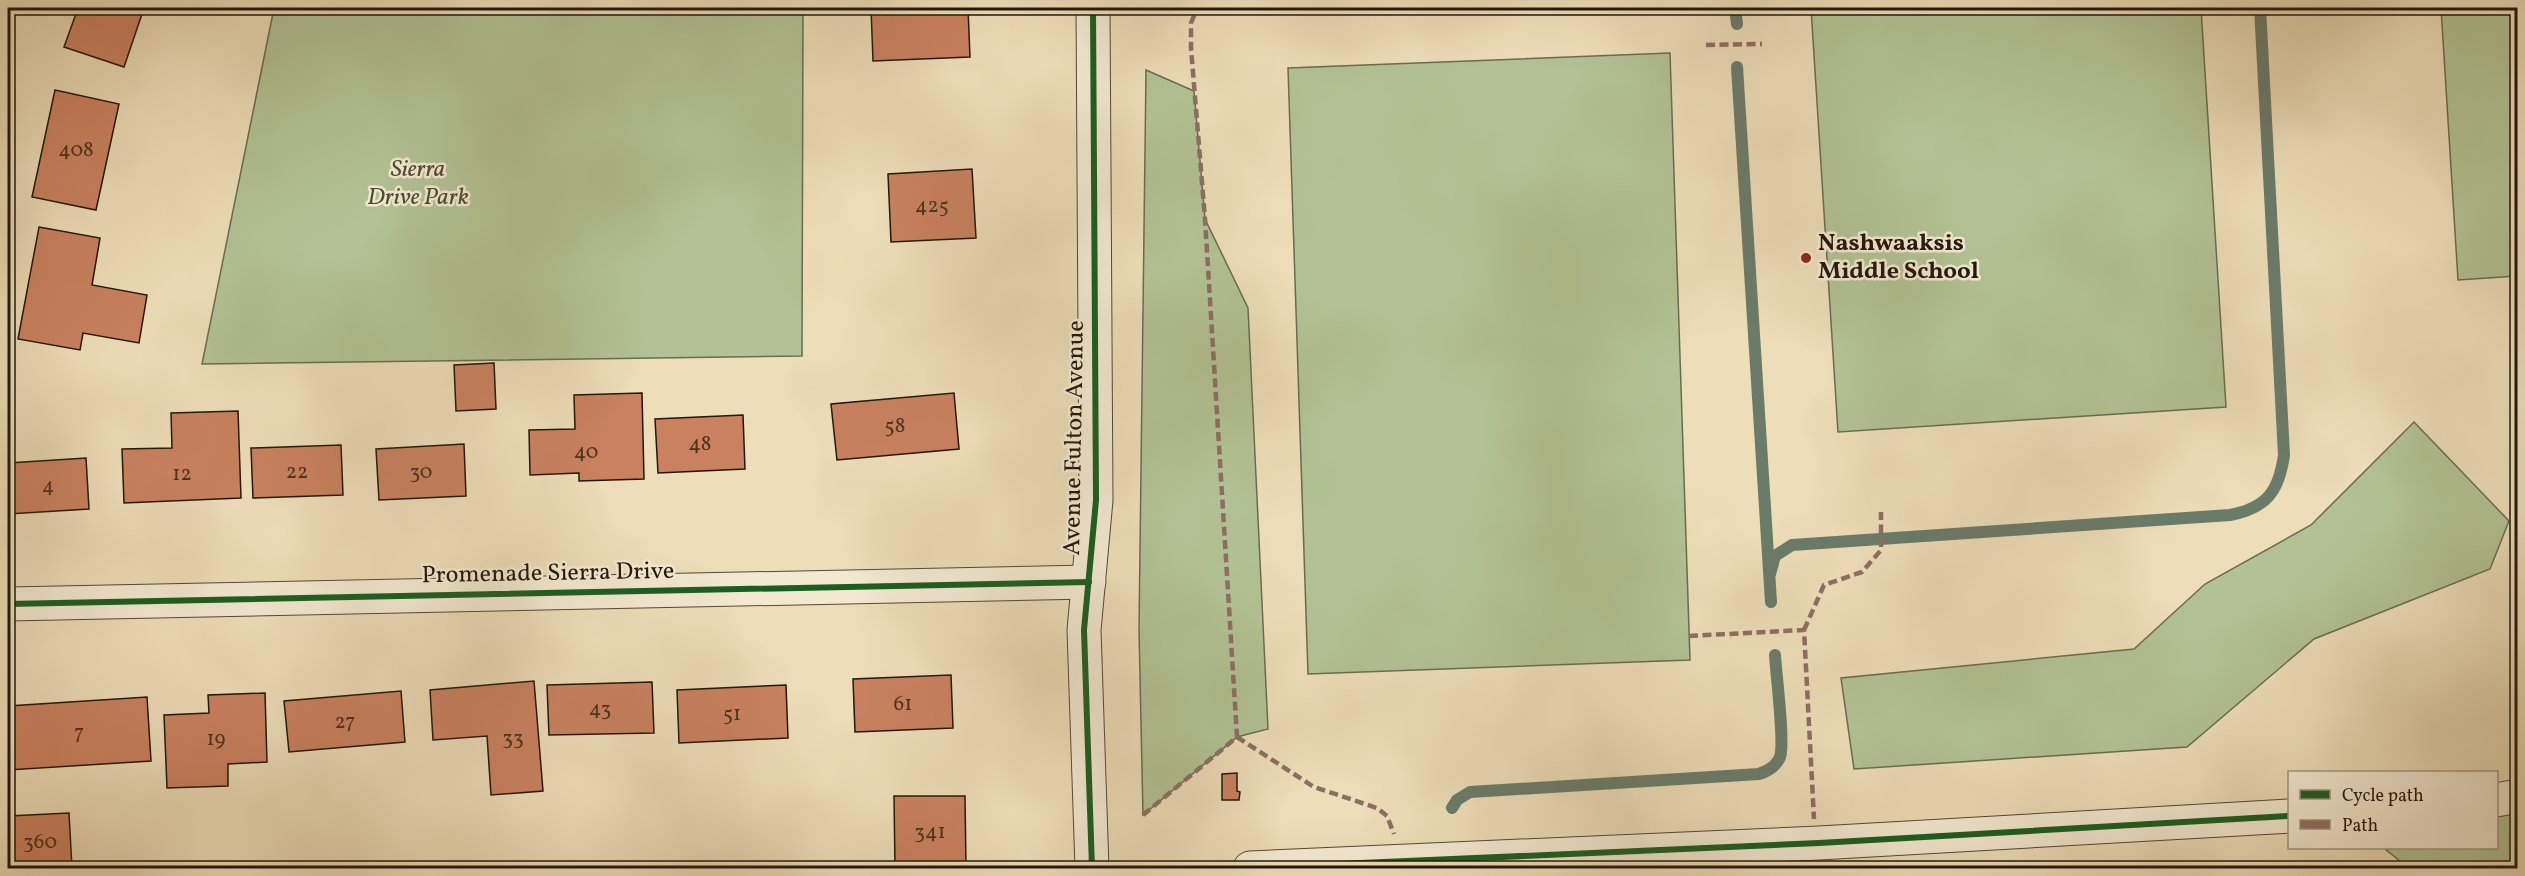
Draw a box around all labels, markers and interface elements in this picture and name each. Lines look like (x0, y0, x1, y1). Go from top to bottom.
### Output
house number: 408 (58, 136, 94, 165)
park label: Sierra Drive Park (367, 153, 469, 215)
house number: 425 (915, 192, 949, 221)
place label: Nashwaaksis Middle School (1818, 227, 1979, 289)
marker: Nashwaaksis Middle School (1799, 251, 1813, 265)
street label: Avenue Fulton Avenue (1056, 320, 1094, 556)
house number: 58 (885, 412, 905, 441)
house number: 48 (689, 430, 711, 459)
house number: 40 (574, 438, 598, 467)
house number: 22 (286, 458, 308, 487)
house number: 30 (410, 458, 432, 487)
house number: 12 (172, 460, 192, 489)
house number: 4 (42, 472, 54, 501)
street label: Promenade Sierra Drive (421, 555, 675, 593)
house number: 61 (894, 690, 912, 719)
house number: 43 (589, 695, 611, 724)
house number: 51 (723, 700, 741, 729)
house number: 27 (335, 708, 355, 737)
house number: 7 (74, 719, 84, 748)
house number: 33 (502, 724, 524, 753)
house number: 19 (206, 725, 226, 754)
legend (2288, 771, 2498, 849)
text: Cycle path (2342, 784, 2424, 809)
text: Path (2342, 814, 2378, 839)
house number: 341 (914, 818, 946, 847)
house number: 360 (23, 828, 57, 857)

